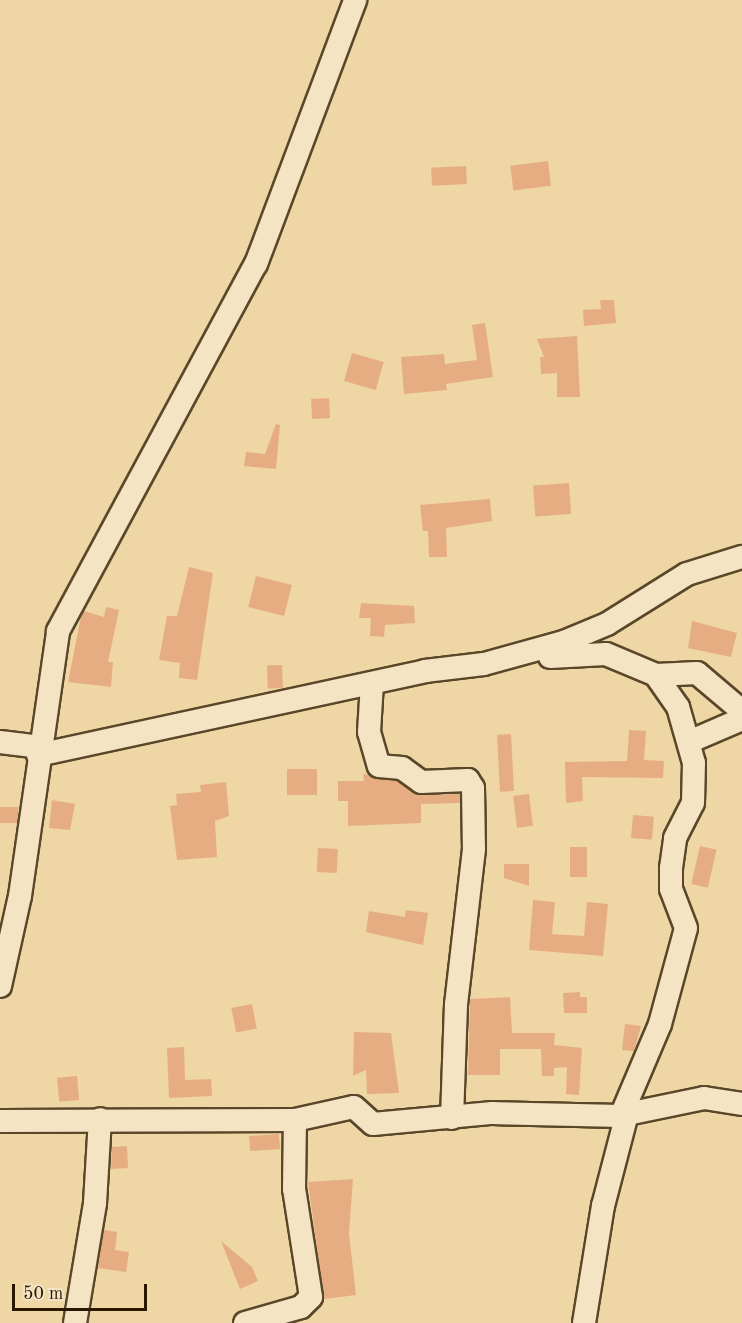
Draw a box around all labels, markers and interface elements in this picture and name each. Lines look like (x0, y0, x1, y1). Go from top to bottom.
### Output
scale bar (15, 1272, 150, 1310)
text: 50 m (23, 1285, 63, 1303)

